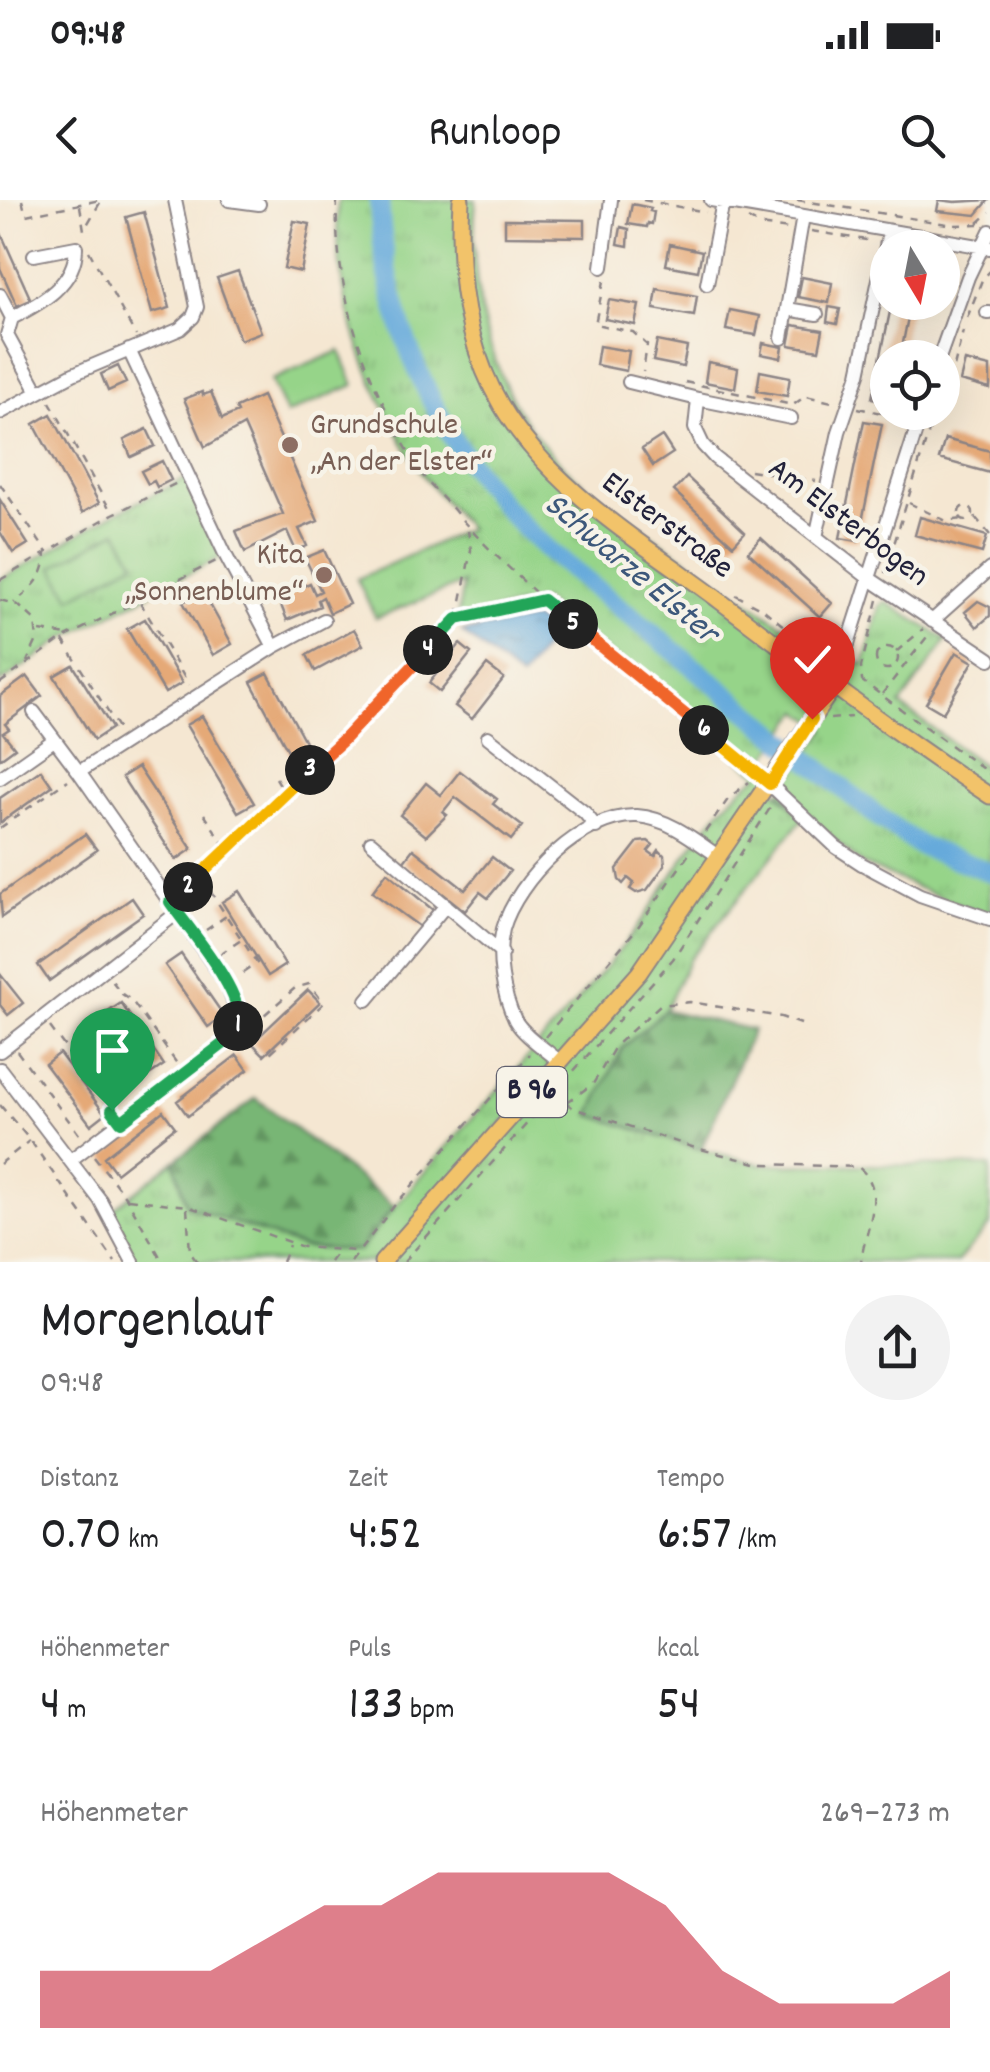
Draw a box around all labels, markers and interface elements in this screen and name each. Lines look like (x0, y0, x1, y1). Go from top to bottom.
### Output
text: 09:48 (50, 8, 125, 63)
text: Runloop (428, 103, 562, 167)
icon: back (40, 108, 95, 163)
icon: search (895, 108, 950, 163)
north arrow (870, 230, 960, 320)
map controls (870, 230, 960, 430)
button: locate (870, 340, 960, 430)
place label: Grundschule „An der Elster“ (310, 404, 493, 487)
marker: Grundschule „An der Elster“ (279, 434, 301, 456)
street label: Am Elsterbogen (757, 448, 937, 600)
street label: Elsterstraße (590, 462, 742, 592)
water label: Schwarze Elster (532, 482, 731, 661)
place label: Kita „Sonnenblume“ (124, 534, 305, 617)
marker: Kita „Sonnenblume“ (313, 564, 335, 586)
pin: 5 (548, 599, 598, 649)
text: 5 (567, 604, 579, 644)
pin (770, 617, 855, 720)
pin: 4 (403, 625, 453, 675)
text: 4 (422, 630, 434, 670)
icon: check (785, 632, 840, 687)
pin: 6 (679, 705, 729, 755)
text: 6 (697, 710, 711, 750)
pin: 3 (285, 745, 335, 795)
text: 3 (304, 750, 316, 790)
pin: 2 (163, 862, 213, 912)
text: 2 (182, 867, 194, 907)
pin: 1 (213, 1001, 263, 1051)
text: 1 (235, 1006, 241, 1046)
pin (70, 1008, 155, 1111)
icon: arrive (85, 1023, 140, 1078)
road number: B 96 (497, 1067, 567, 1117)
text: Morgenlauf (40, 1285, 273, 1364)
button: share (845, 1295, 950, 1400)
text: 09:48 (40, 1362, 104, 1408)
text: Distanz (40, 1461, 118, 1501)
text: Zeit (348, 1461, 388, 1501)
text: Tempo (657, 1461, 725, 1501)
text: 0.70 (40, 1501, 122, 1573)
text: 4:52 (348, 1501, 422, 1573)
text: 6:57 (657, 1501, 732, 1573)
text: km (122, 1522, 159, 1562)
text: /km (732, 1522, 777, 1562)
text: Höhenmeter (40, 1631, 169, 1671)
text: Puls (348, 1631, 392, 1671)
text: kcal (657, 1631, 699, 1671)
text: 4 (40, 1671, 61, 1743)
text: 133 (348, 1671, 404, 1743)
text: 54 (657, 1671, 701, 1743)
text: m (61, 1692, 86, 1732)
text: bpm (404, 1692, 454, 1732)
text: Höhenmeter (40, 1792, 188, 1838)
text: 269–273 m (820, 1792, 950, 1838)

